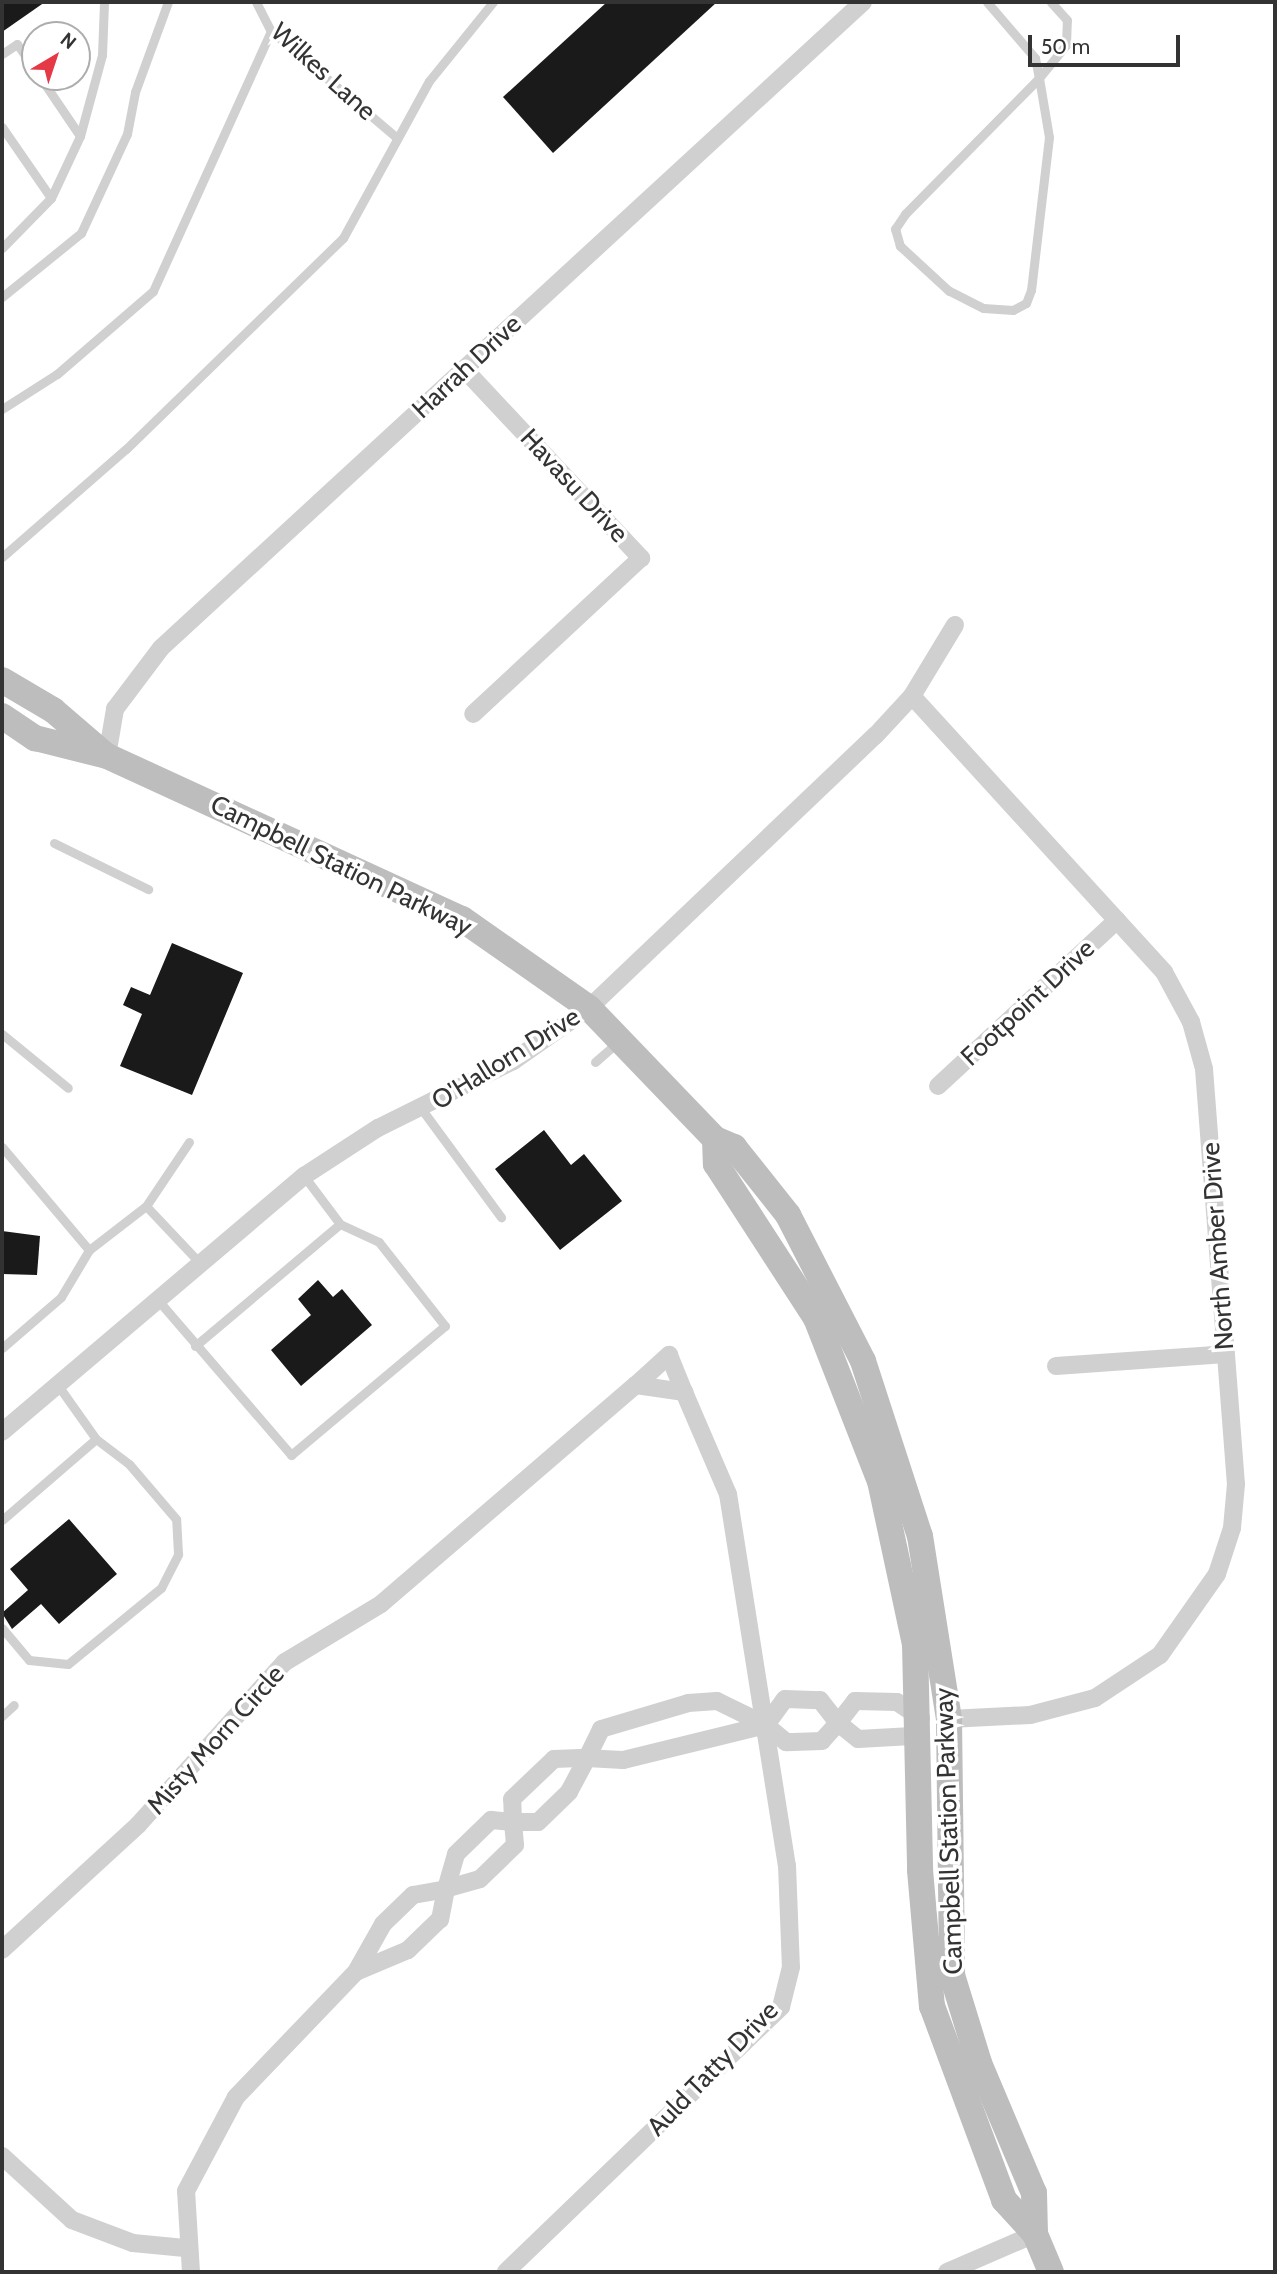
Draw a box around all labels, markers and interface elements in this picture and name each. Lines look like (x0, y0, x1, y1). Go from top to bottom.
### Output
street label: Wilkes Lane (264, 17, 382, 127)
north arrow (21, 21, 91, 91)
scale bar (1032, 21, 1184, 65)
text: N (56, 28, 81, 54)
text: 50 m (1041, 34, 1090, 59)
street label: Harrah Drive (406, 309, 528, 425)
street label: Havasu Drive (514, 423, 634, 549)
street label: Campbell Station Parkway (205, 789, 477, 943)
street label: Footpoint Drive (955, 933, 1101, 1073)
street label: O'Hallorn Drive (426, 1001, 586, 1117)
street label: North Amber Drive (1195, 1141, 1241, 1351)
street label: Misty Morn Circle (141, 1659, 291, 1821)
street label: Campbell Station Parkway (928, 1687, 970, 1975)
street label: Auld Tatty Drive (641, 1995, 785, 2143)

